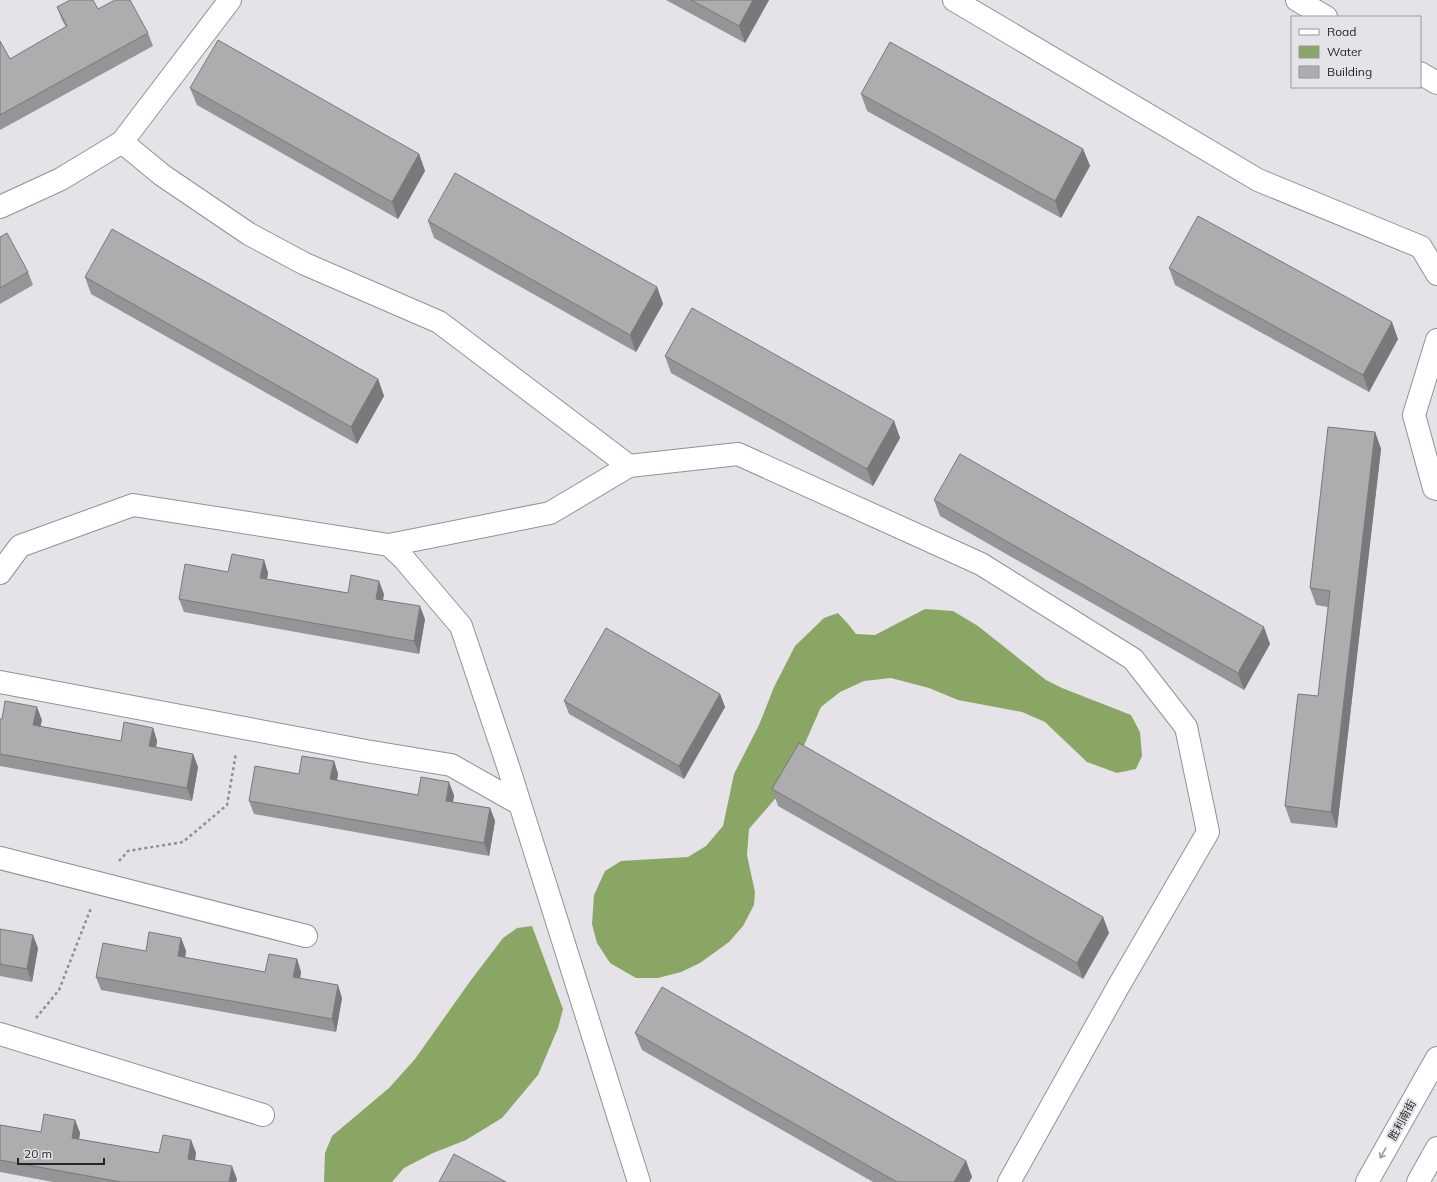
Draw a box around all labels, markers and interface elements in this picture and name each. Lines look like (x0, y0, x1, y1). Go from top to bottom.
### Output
legend (1291, 16, 1421, 88)
text: Road (1327, 24, 1356, 39)
text: Water (1327, 44, 1363, 59)
text: Building (1327, 64, 1372, 79)
street label: 胜利南街 (1385, 1097, 1419, 1143)
scale bar (18, 1140, 104, 1166)
text: 20 m (24, 1146, 52, 1161)
one-way arrow (1379, 1147, 1387, 1159)

